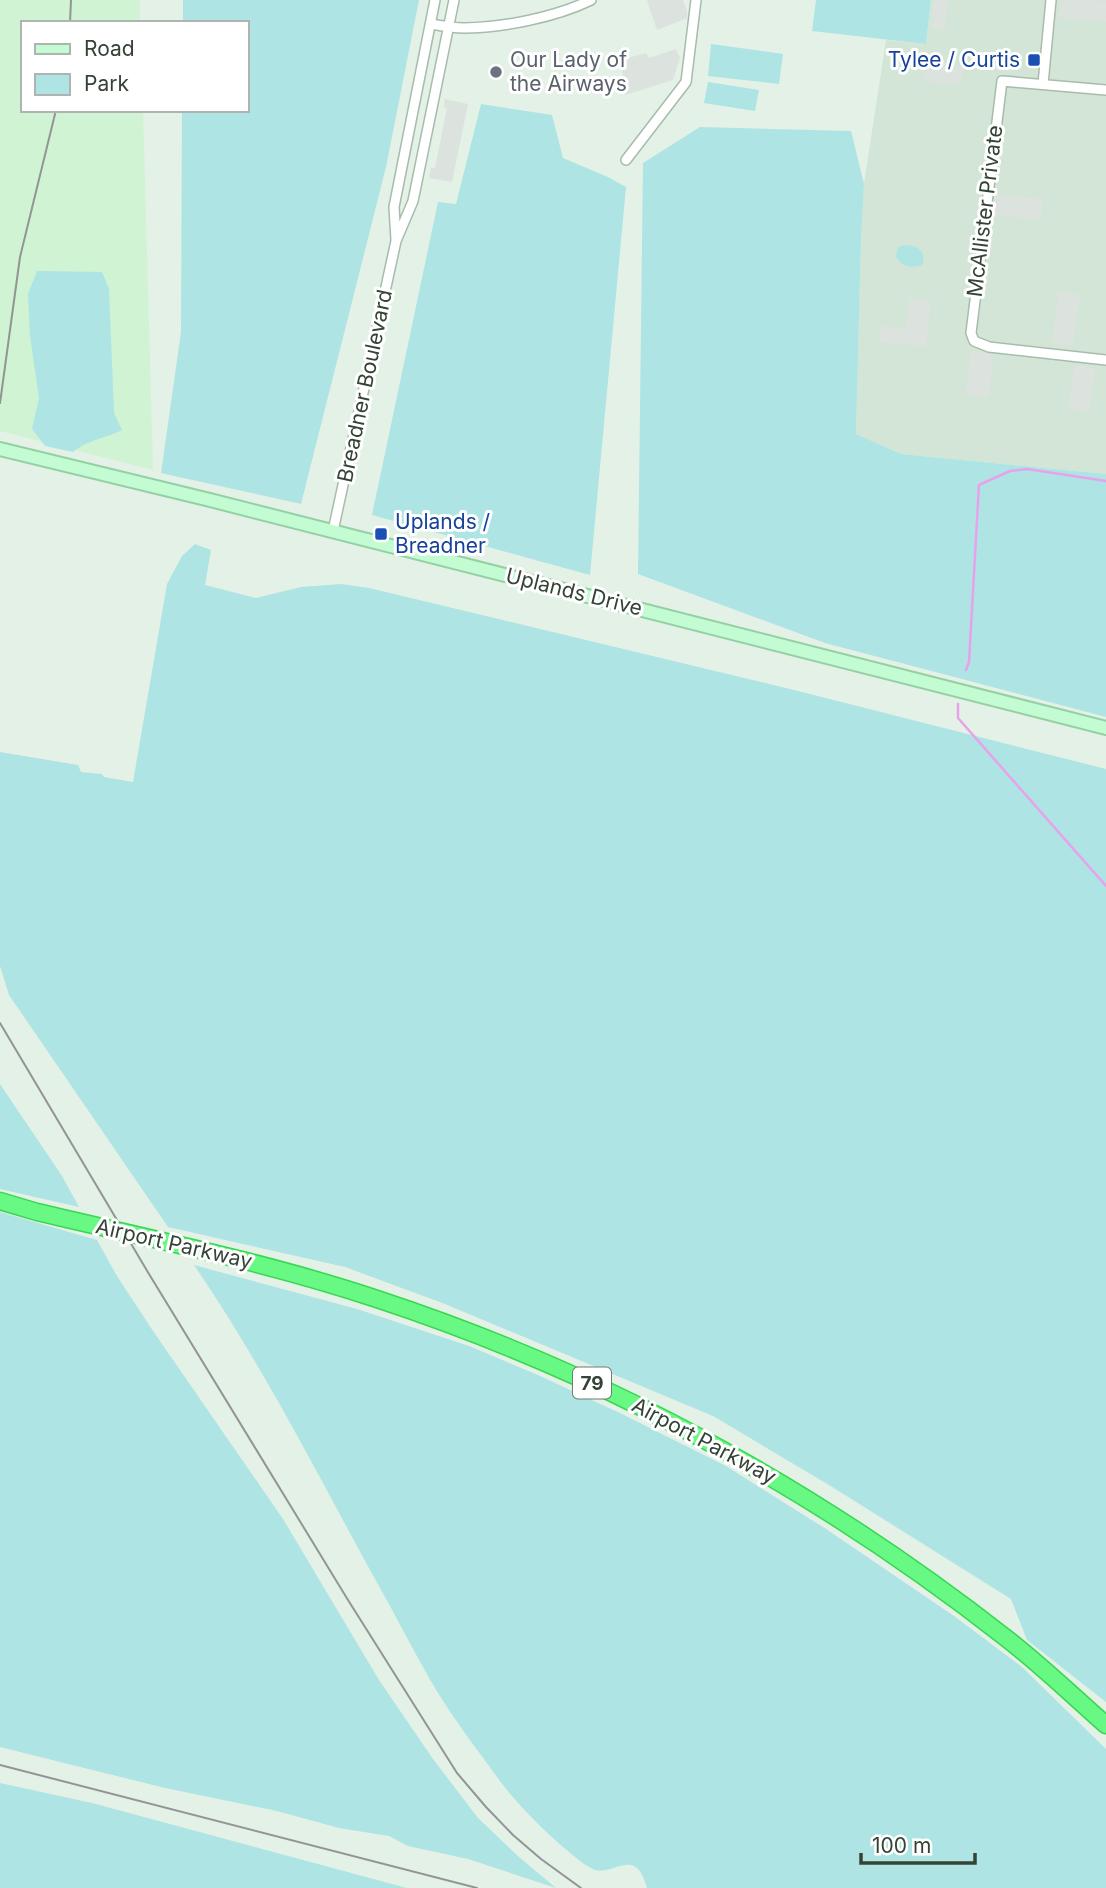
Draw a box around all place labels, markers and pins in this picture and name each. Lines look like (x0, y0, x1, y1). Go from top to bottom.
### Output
place label: Our Lady of the Airways (510, 47, 627, 96)
place label: Tylee / Curtis (888, 47, 1020, 72)
marker: Tylee / Curtis (1026, 52, 1042, 68)
marker: Our Lady of the Airways (488, 64, 504, 80)
place label: Uplands / Breadner (395, 509, 491, 558)
marker: Uplands / Breadner (373, 526, 389, 542)

